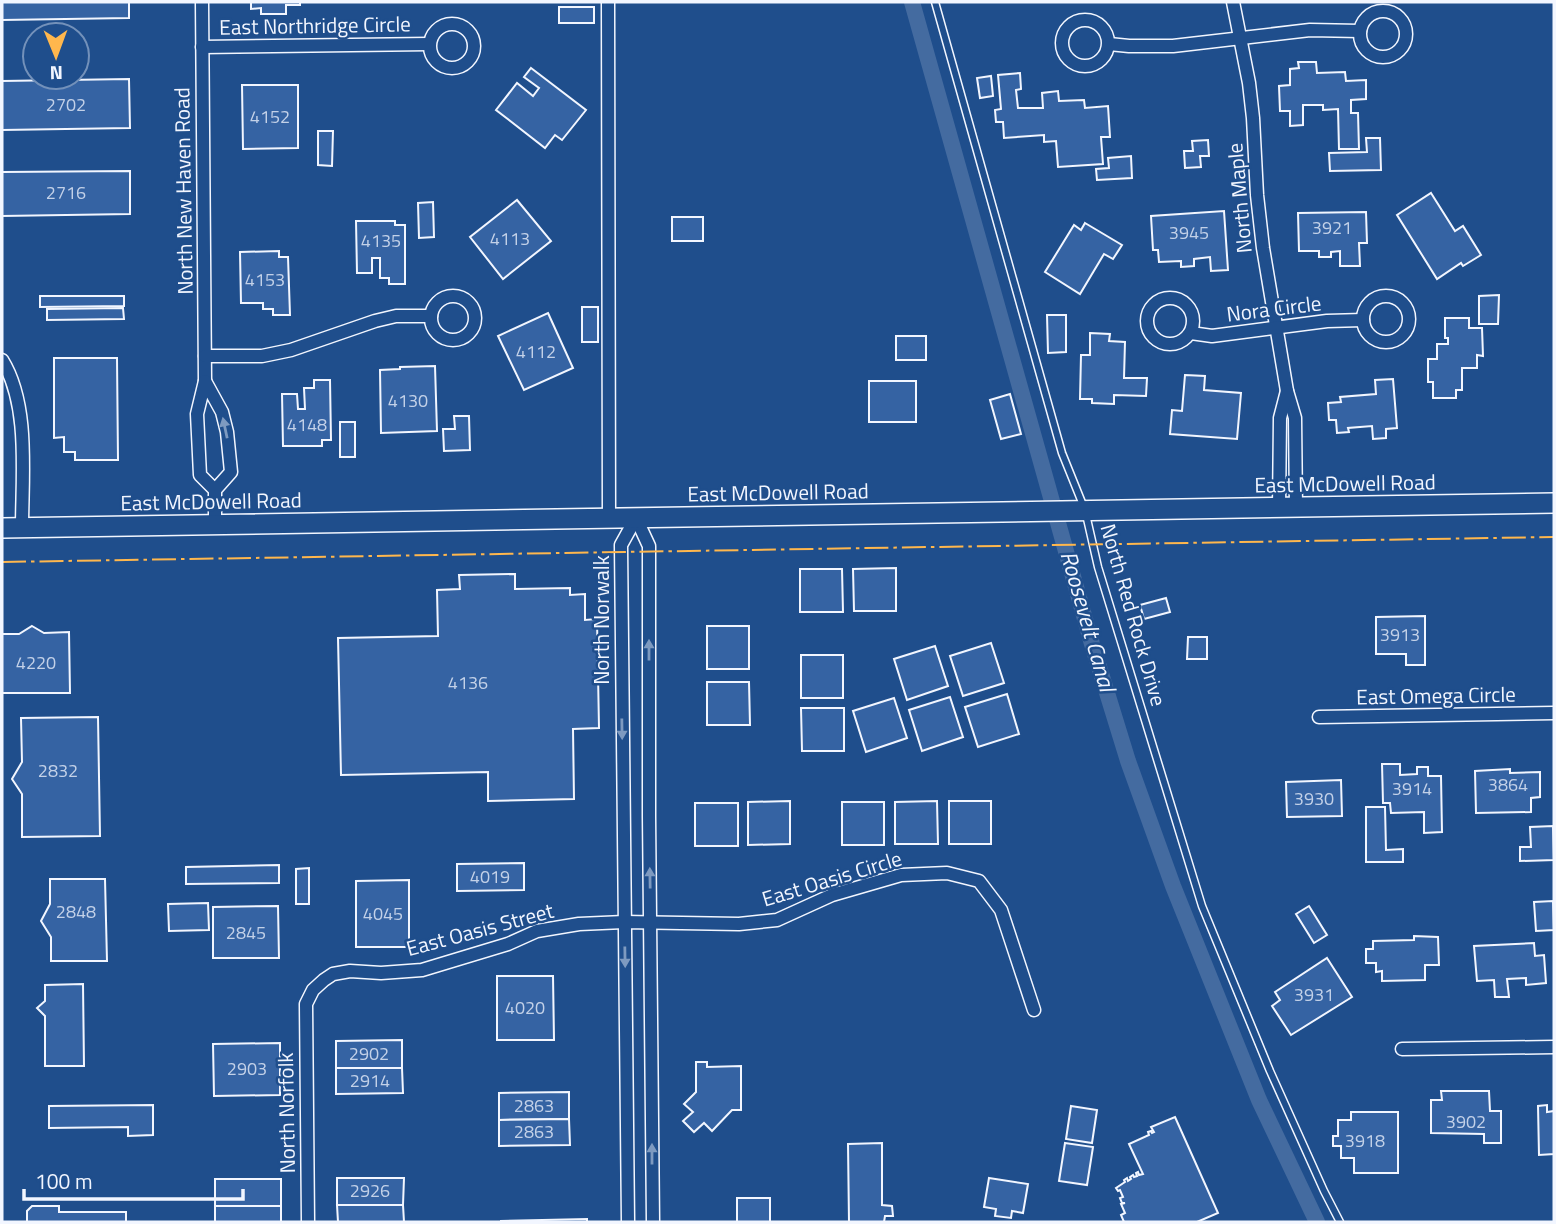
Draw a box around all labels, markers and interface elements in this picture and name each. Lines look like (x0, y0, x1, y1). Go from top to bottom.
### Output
street label: East Northridge Circle (219, 7, 411, 43)
north arrow (21, 21, 91, 91)
text: N (49, 59, 63, 88)
street label: North New Haven Road (165, 87, 201, 295)
house number: 2702 (46, 91, 86, 118)
house number: 4152 (250, 103, 290, 130)
street label: North Maple (1218, 142, 1260, 254)
house number: 2716 (46, 179, 86, 206)
house number: 3921 (1312, 214, 1352, 241)
house number: 3945 (1169, 219, 1209, 246)
house number: 4113 (490, 225, 530, 252)
house number: 4135 (361, 227, 401, 254)
house number: 4153 (245, 266, 285, 293)
street label: Nora Circle (1225, 286, 1323, 330)
house number: 4112 (516, 338, 556, 365)
house number: 4130 (388, 387, 428, 414)
house number: 4148 (287, 411, 327, 438)
one-way arrow (220, 417, 231, 439)
street label: East McDowell Road (1254, 465, 1436, 501)
street label: East McDowell Road (687, 474, 869, 510)
street label: East McDowell Road (120, 483, 302, 519)
street label: North Red Rock Drive (1093, 520, 1175, 710)
water label: Roosevelt Canal (1052, 546, 1126, 698)
street label: North Norwalk (585, 555, 617, 685)
house number: 3913 (1380, 621, 1420, 648)
one-way arrow (643, 639, 655, 661)
house number: 4220 (16, 649, 56, 676)
house number: 4136 (448, 669, 488, 696)
street label: East Omega Circle (1356, 678, 1516, 712)
one-way arrow (616, 719, 628, 741)
house number: 2832 (38, 757, 78, 784)
house number: 3864 (1488, 771, 1528, 798)
house number: 3914 (1392, 775, 1432, 802)
house number: 3930 (1294, 785, 1334, 812)
street label: East Oasis Circle (758, 842, 906, 915)
house number: 4019 (470, 863, 510, 890)
one-way arrow (644, 866, 656, 888)
street label: East Oasis Street (403, 894, 557, 964)
house number: 2848 (56, 898, 96, 925)
house number: 4045 (363, 900, 403, 927)
house number: 2845 (226, 919, 266, 946)
one-way arrow (619, 946, 631, 968)
house number: 3931 (1294, 981, 1334, 1008)
house number: 4020 (505, 994, 545, 1021)
house number: 2902 (349, 1040, 389, 1067)
street label: North Norfolk (269, 1052, 303, 1174)
house number: 2903 (227, 1055, 267, 1082)
house number: 2914 (350, 1067, 390, 1094)
house number: 2863 (514, 1092, 554, 1119)
house number: 3902 (1446, 1108, 1486, 1135)
house number: 2863 (514, 1118, 554, 1145)
house number: 3918 (1345, 1127, 1385, 1154)
one-way arrow (646, 1143, 658, 1165)
scale bar (24, 1158, 243, 1202)
text: 100 m (35, 1165, 92, 1197)
house number: 2926 (350, 1177, 390, 1204)

